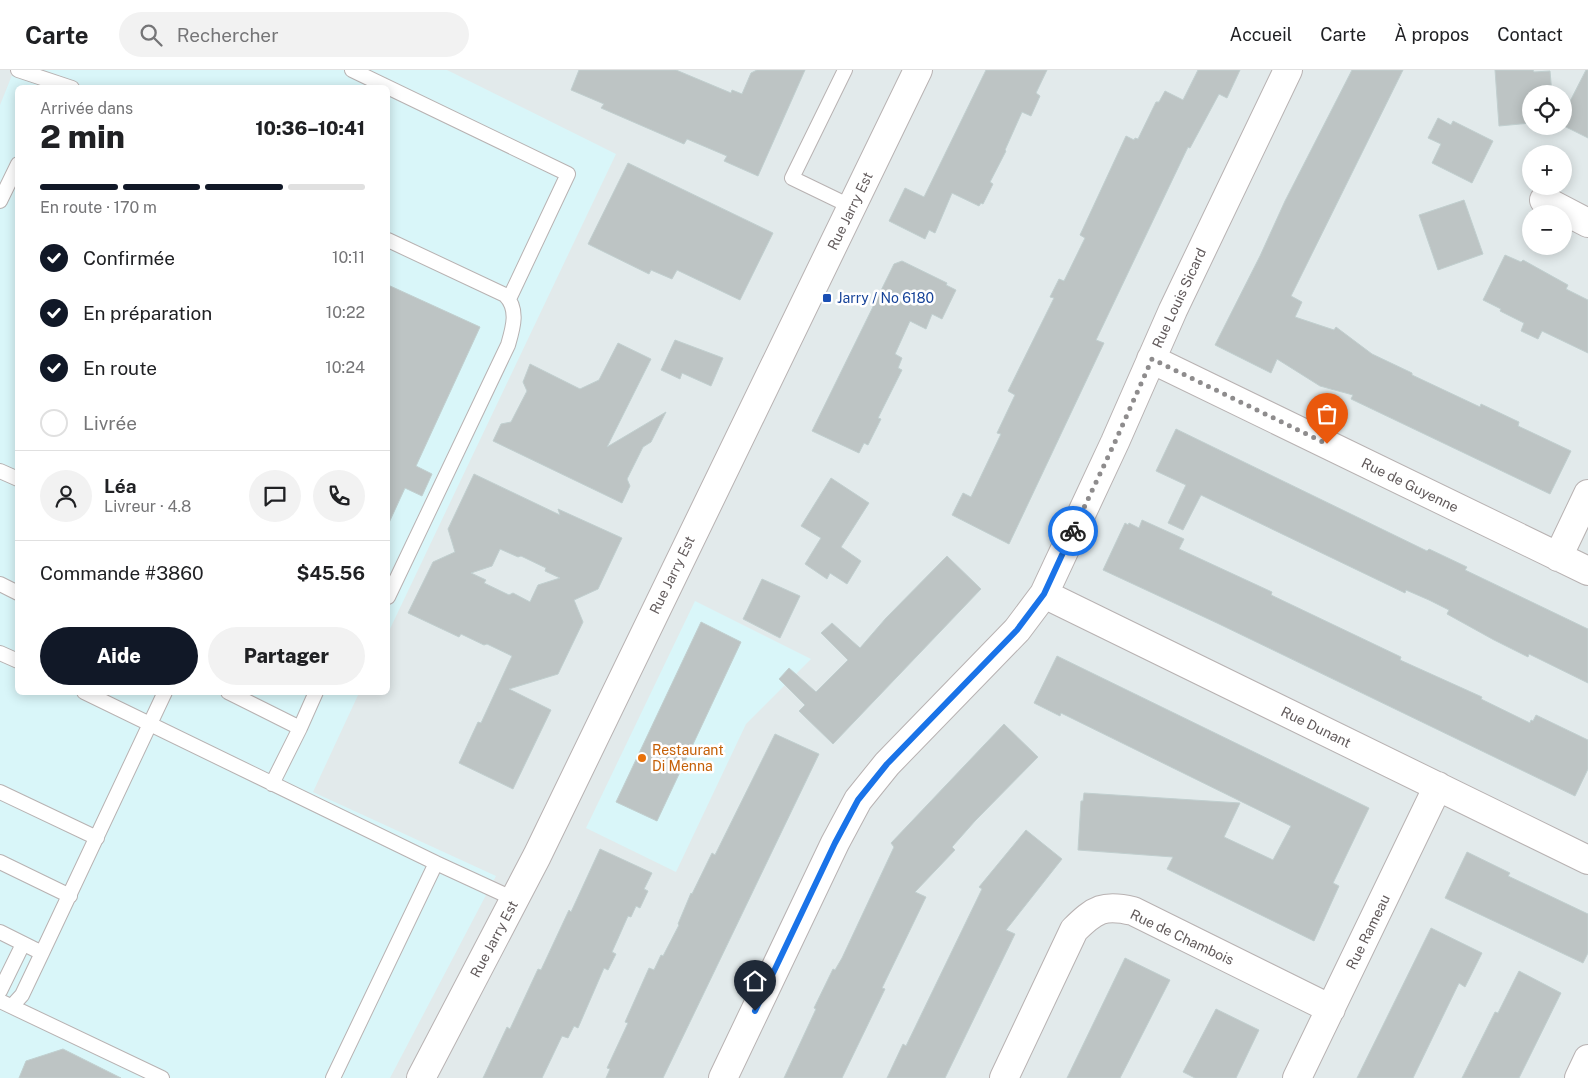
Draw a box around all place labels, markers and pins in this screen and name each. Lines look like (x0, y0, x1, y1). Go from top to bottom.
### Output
place label: Jarry / No 6180 (837, 290, 934, 306)
marker: Jarry / No 6180 (821, 292, 833, 304)
pin (1306, 393, 1348, 444)
place label: Restaurant Di Menna (652, 742, 724, 774)
marker: Restaurant Di Menna (636, 752, 648, 764)
pin (734, 960, 776, 1011)

